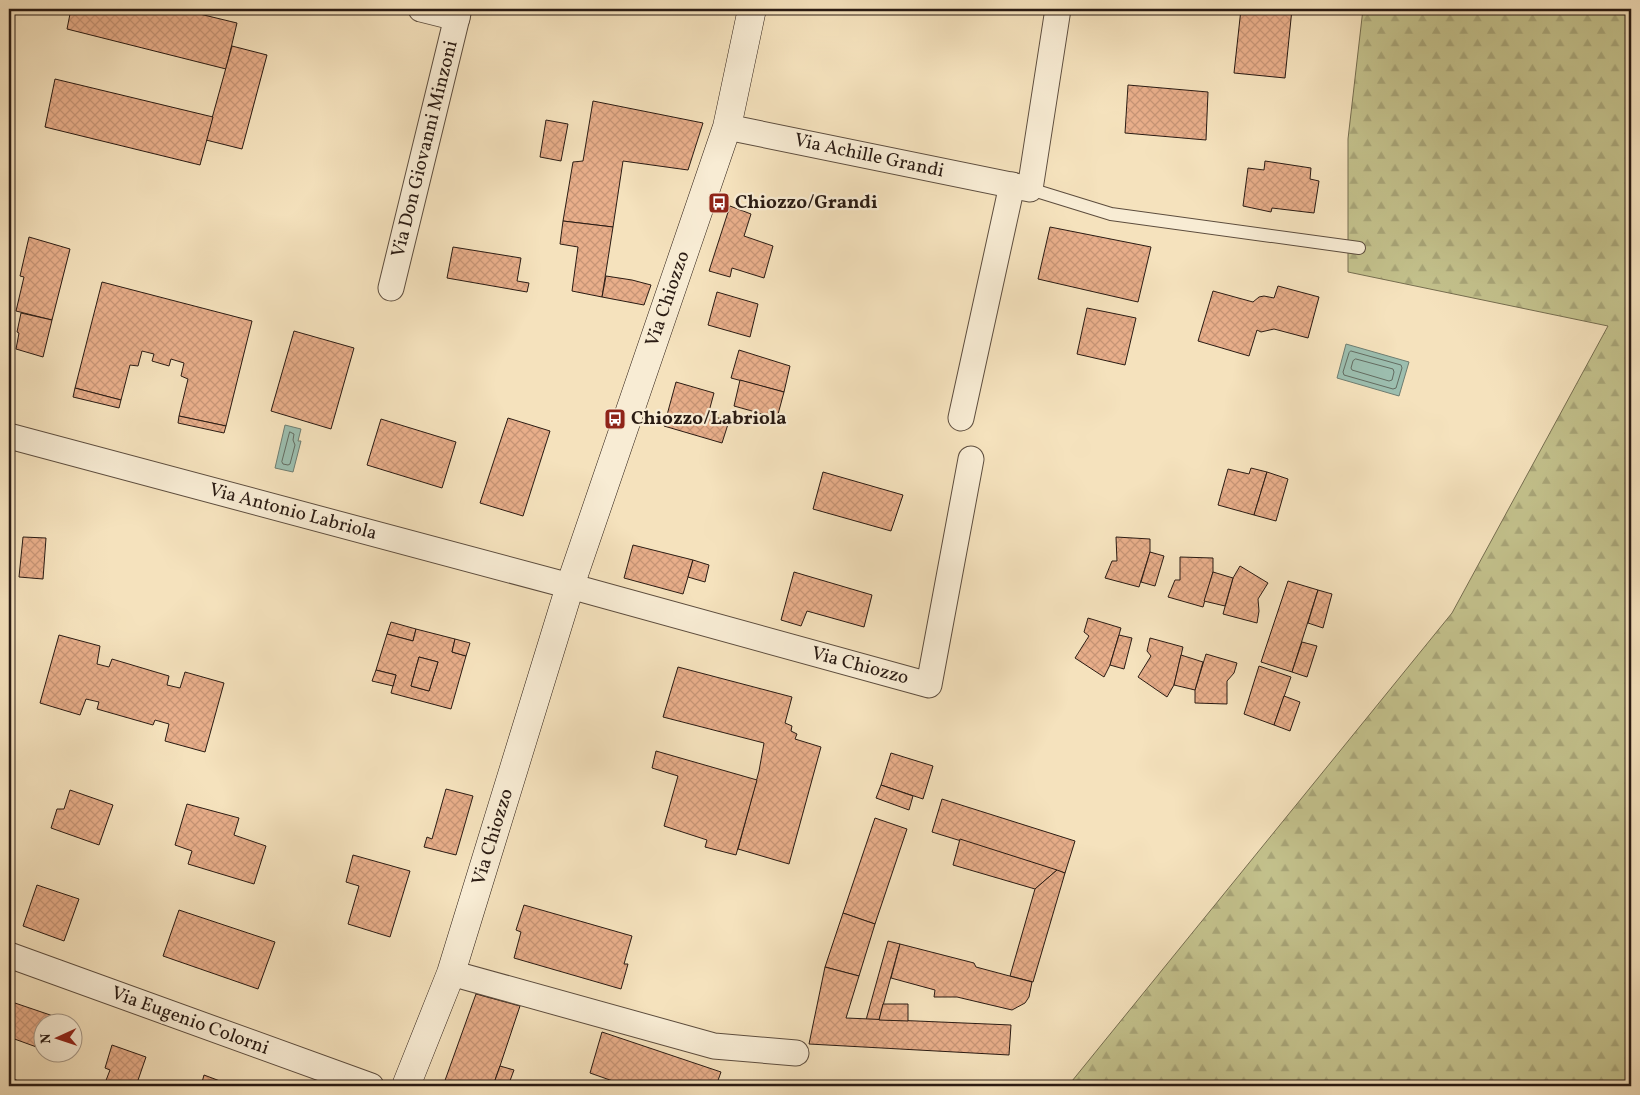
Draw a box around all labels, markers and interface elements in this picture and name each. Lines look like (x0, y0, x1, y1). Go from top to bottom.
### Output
street label: Via Don Giovanni Minzoni (385, 37, 465, 260)
street label: Via Achille Grandi (792, 127, 946, 185)
place label: Chiozzo/Grandi (735, 190, 878, 216)
bus stop icon: Chiozzo/Grandi (707, 191, 731, 215)
street label: Via Chiozzo (639, 248, 697, 350)
place label: Chiozzo/Labriola (631, 406, 787, 432)
bus stop icon: Chiozzo/Labriola (603, 407, 627, 431)
street label: Via Antonio Labriola (206, 477, 380, 547)
street label: Via Chiozzo (808, 641, 912, 691)
street label: Via Chiozzo (466, 785, 520, 889)
street label: Via Eugenio Colorni (108, 980, 273, 1062)
north arrow (32, 1012, 82, 1062)
text: N (37, 1033, 56, 1044)

